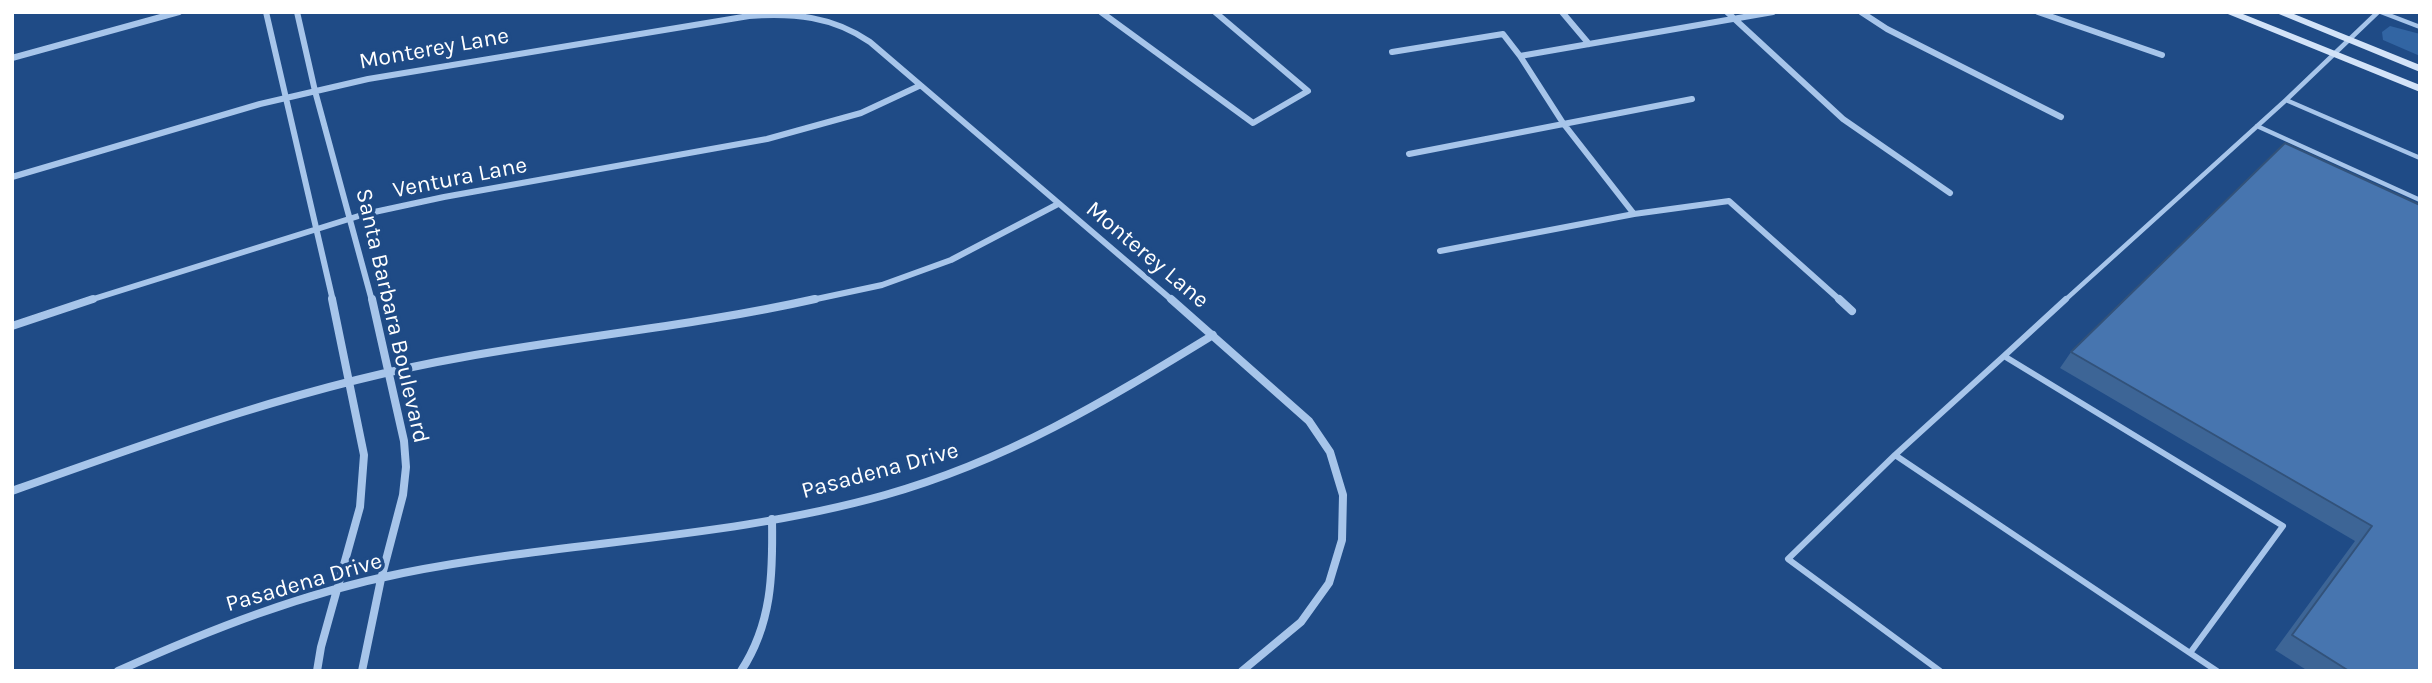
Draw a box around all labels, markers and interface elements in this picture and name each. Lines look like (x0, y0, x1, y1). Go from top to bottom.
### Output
street label: Monterey Lane (357, 22, 511, 76)
street label: Ventura Lane (391, 151, 529, 205)
street label: Santa Barbara Boulevard (349, 186, 435, 446)
street label: Monterey Lane (1080, 196, 1214, 314)
street label: Pasadena Drive (799, 437, 961, 505)
street label: Pasadena Drive (223, 548, 385, 618)

